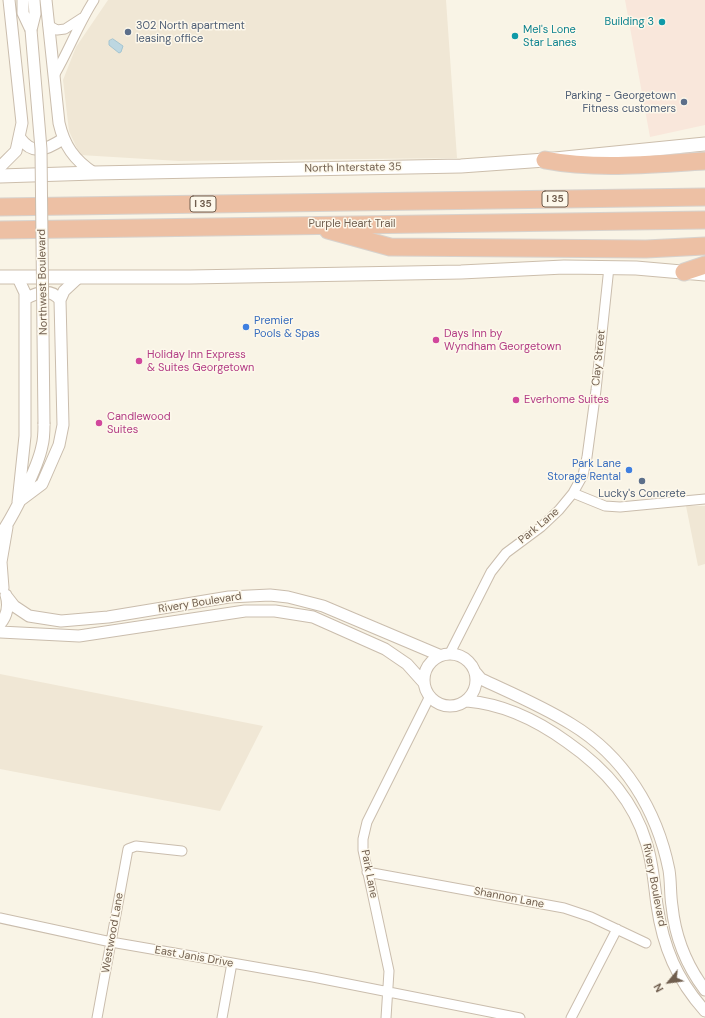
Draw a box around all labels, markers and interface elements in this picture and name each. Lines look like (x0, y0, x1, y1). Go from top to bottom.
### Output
place label: Building 3 (605, 15, 654, 29)
marker: Building 3 (657, 17, 667, 27)
place label: 302 North apartment leasing office (136, 19, 245, 45)
place label: Mel's Lone Star Lanes (523, 23, 577, 49)
marker: 302 North apartment leasing office (123, 27, 133, 37)
marker: Mel's Lone Star Lanes (510, 31, 520, 41)
place label: Parking - Georgetown Fitness customers (565, 89, 676, 115)
marker: Parking - Georgetown Fitness customers (679, 97, 689, 107)
street label: North Interstate 35 (304, 161, 402, 175)
road number: I 35 (542, 191, 568, 207)
road number: I 35 (190, 196, 216, 212)
street label: Purple Heart Trail (309, 217, 395, 231)
street label: Northwest Boulevard (35, 229, 51, 335)
place label: Premier Pools & Spas (254, 314, 320, 340)
marker: Premier Pools & Spas (241, 322, 251, 332)
place label: Days Inn by Wyndham Georgetown (444, 327, 561, 353)
street label: Clay Street (589, 329, 609, 387)
marker: Days Inn by Wyndham Georgetown (431, 335, 441, 345)
place label: Holiday Inn Express & Suites Georgetown (147, 348, 254, 374)
marker: Holiday Inn Express & Suites Georgetown (134, 356, 144, 366)
place label: Everhome Suites (524, 393, 609, 407)
marker: Everhome Suites (511, 395, 521, 405)
place label: Candlewood Suites (107, 410, 171, 436)
marker: Candlewood Suites (94, 418, 104, 428)
place label: Park Lane Storage Rental (547, 457, 621, 483)
marker: Park Lane Storage Rental (624, 465, 634, 475)
marker: Lucky's Concrete (637, 476, 647, 486)
place label: Lucky's Concrete (598, 487, 686, 501)
street label: Park Lane (516, 505, 562, 547)
street label: Rivery Boulevard (157, 590, 243, 616)
street label: Rivery Boulevard (639, 842, 669, 928)
street label: Park Lane (358, 849, 380, 899)
street label: Shannon Lane (473, 885, 545, 911)
street label: Westwood Lane (99, 892, 127, 974)
street label: East Janis Drive (154, 944, 234, 970)
north arrow (649, 962, 689, 1002)
text: N (650, 981, 667, 995)

